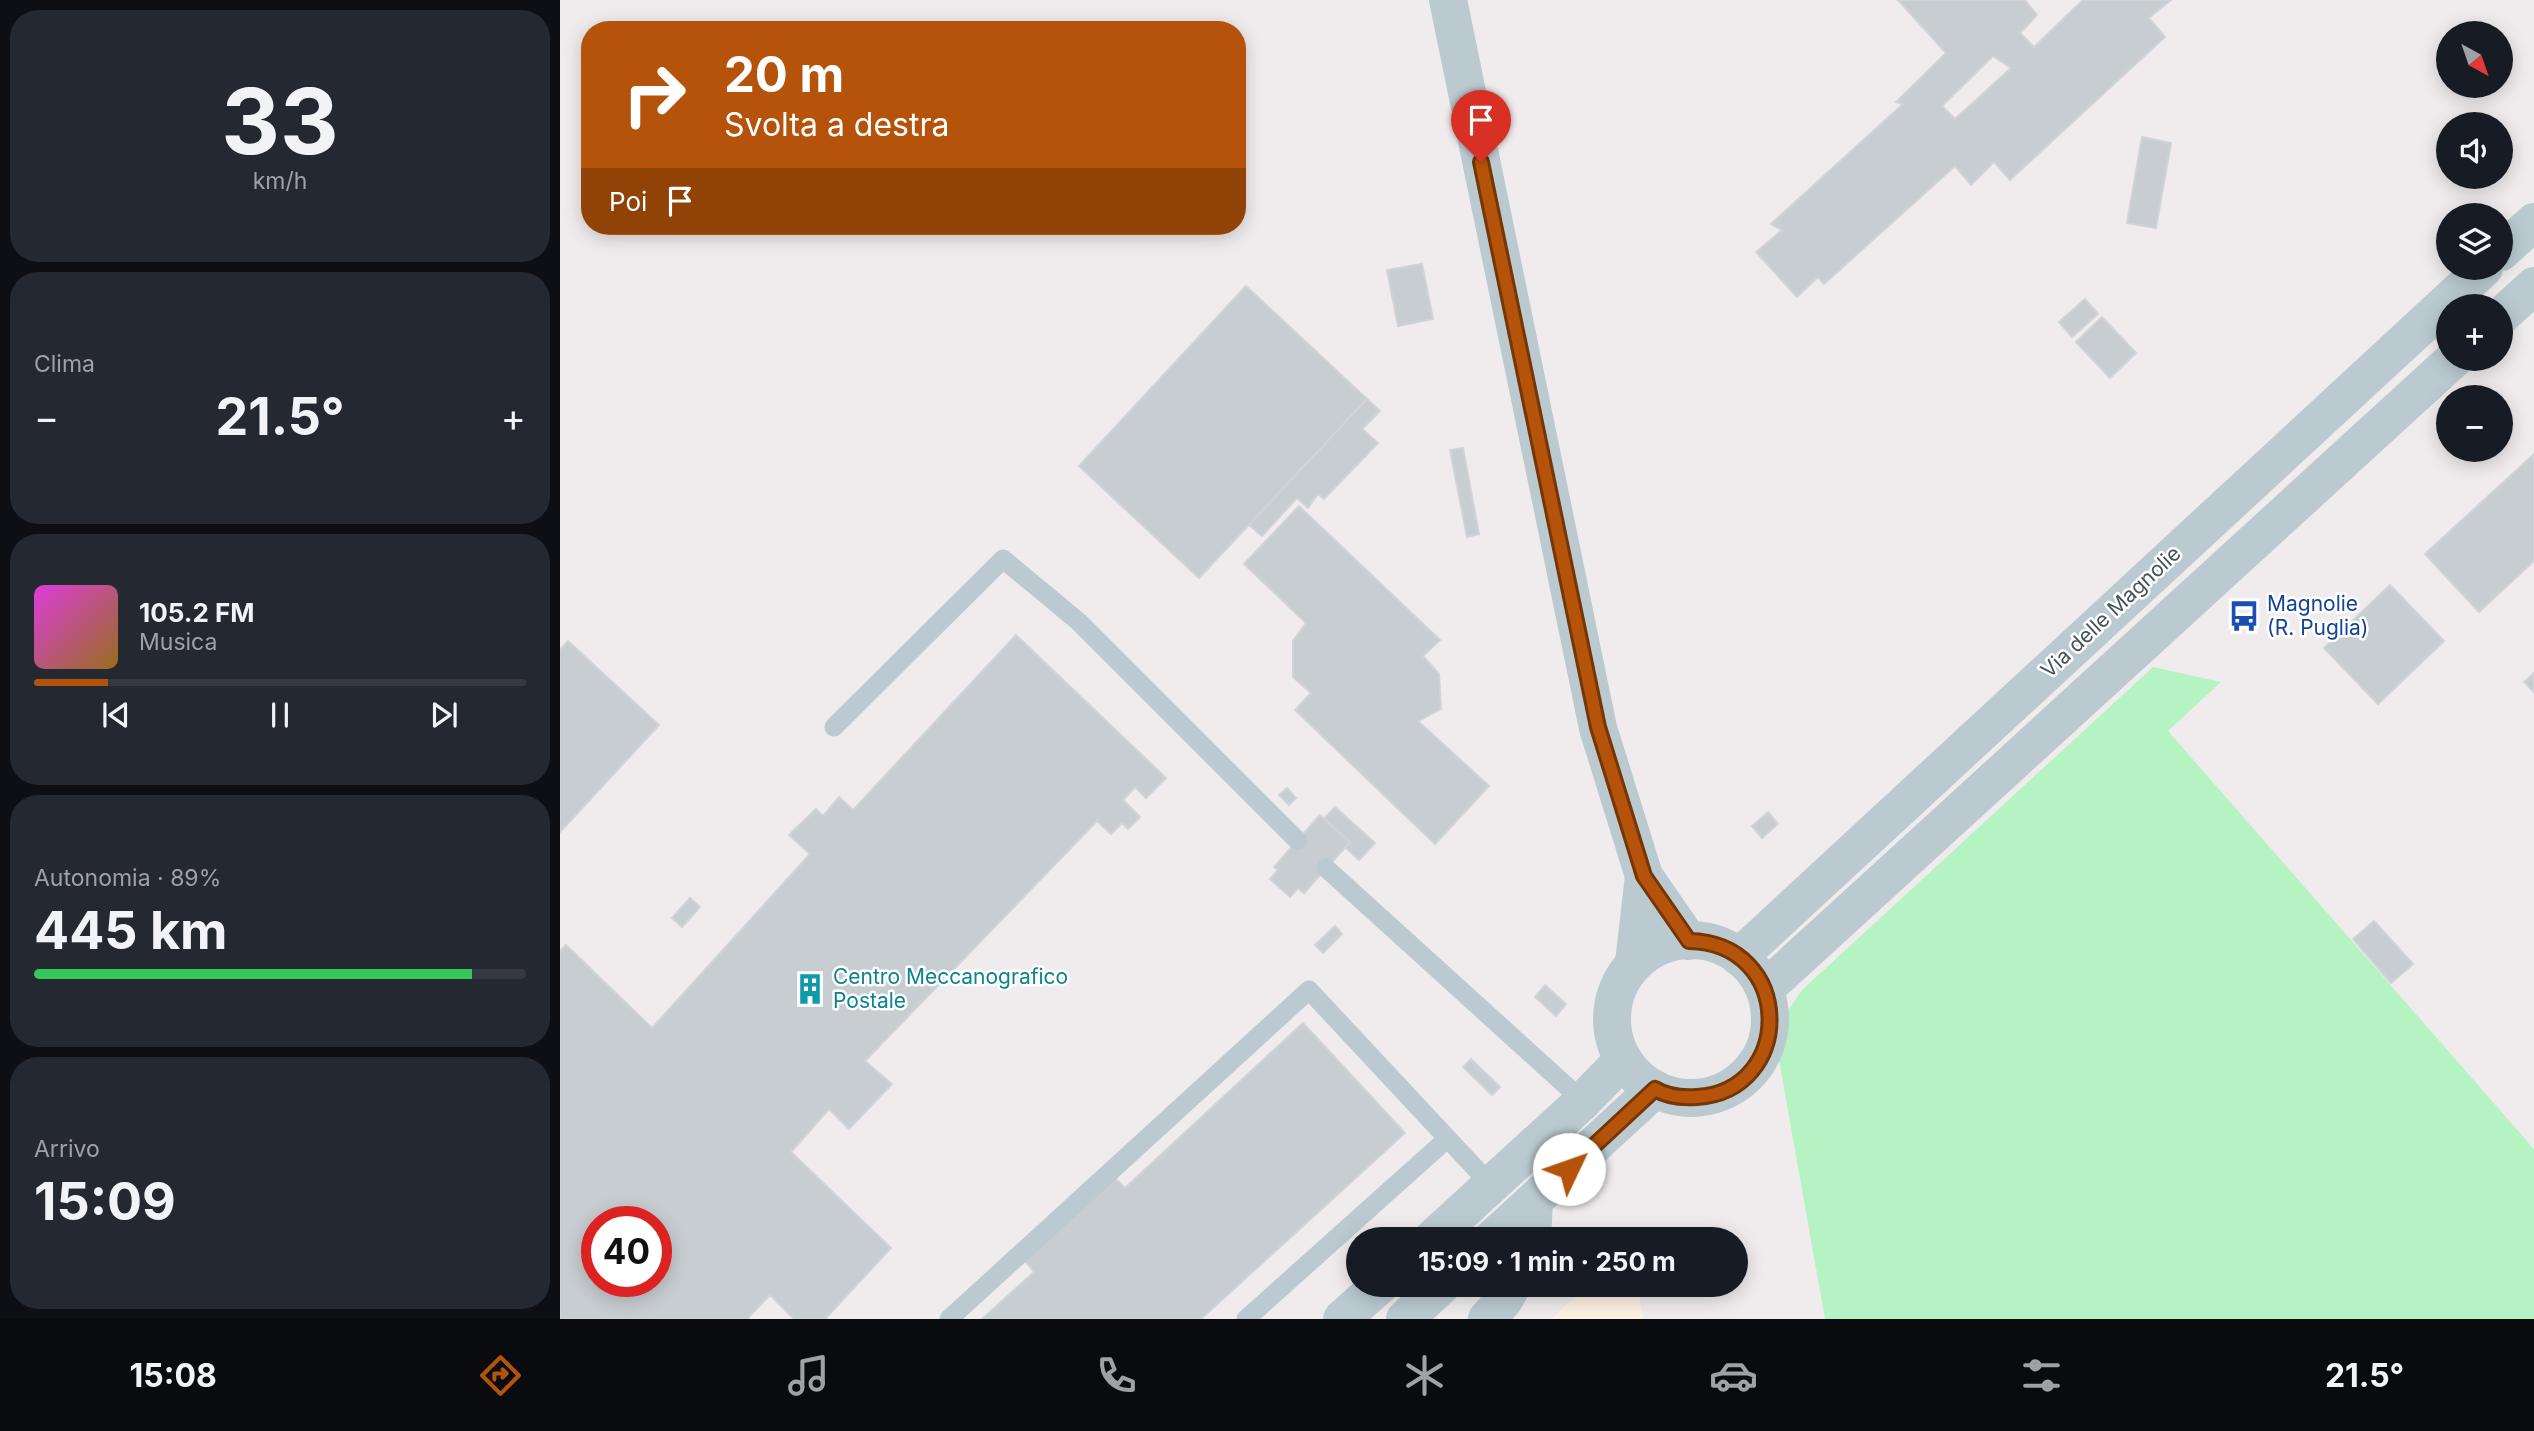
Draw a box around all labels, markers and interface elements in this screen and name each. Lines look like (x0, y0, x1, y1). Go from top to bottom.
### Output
north arrow (2436, 21, 2513, 98)
map controls (2436, 21, 2513, 462)
text: 20 m (724, 45, 844, 104)
icon: right (609, 49, 700, 140)
text: 33 (221, 66, 339, 176)
pin (1451, 90, 1511, 162)
icon: arrive (1462, 101, 1500, 139)
text: Svolta a destra (724, 105, 949, 144)
button: sound (2436, 112, 2513, 189)
text: km/h (253, 167, 307, 195)
icon: arrive (661, 182, 699, 220)
text: Poi (609, 186, 647, 217)
button: layers (2436, 203, 2513, 280)
button: + (2436, 294, 2513, 371)
text: Clima (34, 350, 95, 378)
text: 21.5° (215, 385, 345, 448)
button: − (2436, 385, 2513, 462)
text: − (34, 394, 59, 440)
text: + (501, 394, 526, 440)
street label: Via delle Magnolie (2036, 541, 2186, 683)
place label: Magnolie (R. Puglia) (2267, 591, 2368, 640)
text: 105.2 FM (139, 597, 254, 628)
bus stop icon: Magnolie (R. Puglia) (2227, 599, 2261, 633)
text: Musica (139, 628, 217, 656)
icon: previous (97, 696, 135, 734)
icon: pause (261, 696, 299, 734)
icon: next (425, 696, 463, 734)
text: Autonomia · 89% (34, 864, 221, 892)
text: 445 km (34, 899, 228, 962)
place label: Centro Meccanografico Postale (833, 964, 1068, 1013)
building icon: Centro Meccanografico Postale (793, 972, 827, 1006)
position arrow (1532, 1132, 1606, 1206)
text: Arrivo (34, 1135, 100, 1163)
text: 15:09 (34, 1170, 176, 1233)
speed limit sign: 40 (581, 1206, 672, 1297)
text: 15:09 · 1 min · 250 m (1418, 1246, 1676, 1277)
icon: directions (476, 1351, 525, 1400)
icon: music (784, 1351, 833, 1400)
icon: phone (1092, 1351, 1141, 1400)
icon: climate (1400, 1351, 1449, 1400)
icon: car (1709, 1351, 1758, 1400)
icon: filters (2017, 1351, 2066, 1400)
text: 15:08 (130, 1356, 217, 1395)
text: 21.5° (2325, 1356, 2404, 1395)

